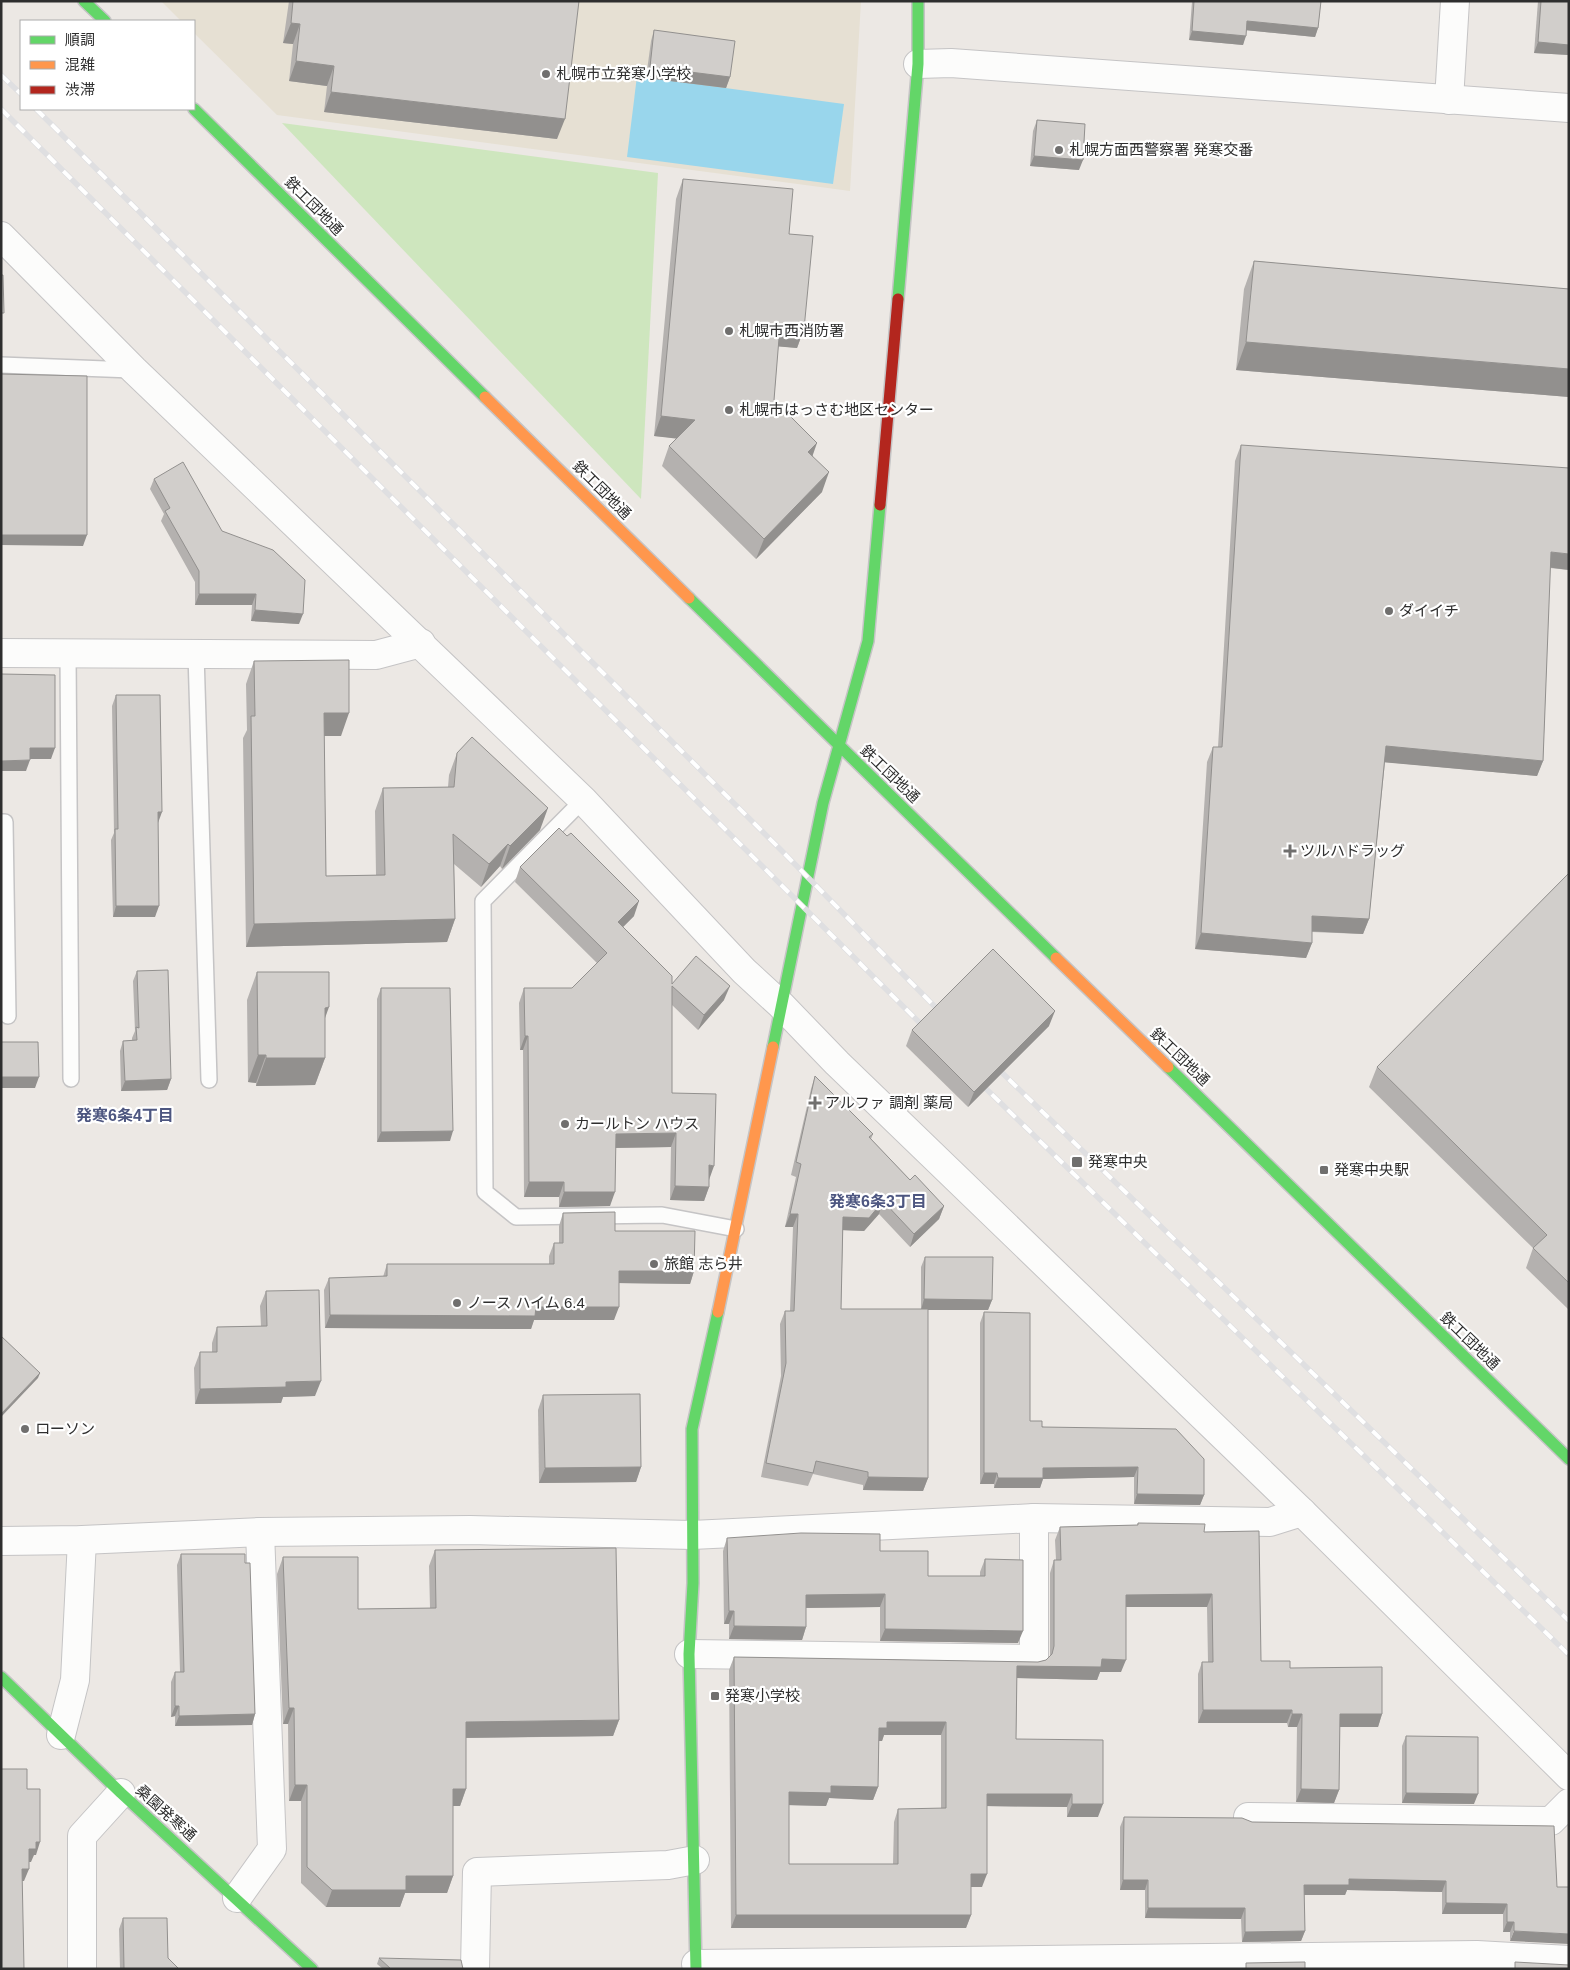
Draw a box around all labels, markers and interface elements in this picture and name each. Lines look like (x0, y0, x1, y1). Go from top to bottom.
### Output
legend (20, 20, 195, 110)
text: 順調 (65, 31, 95, 48)
text: 混雑 (65, 56, 95, 73)
place label: 札幌市立発寒小学校 (556, 65, 691, 82)
marker: 札幌市立発寒小学校 (540, 68, 552, 80)
text: 渋滞 (65, 81, 95, 98)
place label: 札幌方面西警察署 発寒交番 (1069, 141, 1253, 158)
marker: 札幌方面西警察署 発寒交番 (1053, 144, 1065, 156)
street label: 鉄工団地通 (282, 173, 347, 238)
place label: 札幌市西消防署 (739, 322, 844, 339)
marker: 札幌市西消防署 (723, 325, 735, 337)
place label: 札幌市はっさむ地区センター (739, 401, 934, 418)
marker: 札幌市はっさむ地区センター (723, 404, 735, 416)
street label: 鉄工団地通 (570, 457, 635, 522)
place label: ダイイチ (1399, 602, 1459, 619)
marker: ダイイチ (1383, 605, 1395, 617)
street label: 鉄工団地通 (857, 741, 923, 806)
place label: ツルハドラッグ (1300, 842, 1405, 859)
marker: ツルハドラッグ (1284, 845, 1296, 857)
street label: 鉄工団地通 (1147, 1024, 1213, 1089)
place label: アルファ 調剤 薬局 (825, 1094, 953, 1111)
marker: アルファ 調剤 薬局 (809, 1097, 821, 1109)
district label: 発寒6条4丁目 (76, 1107, 174, 1124)
place label: カールトン ハウス (575, 1115, 699, 1132)
marker: カールトン ハウス (559, 1118, 571, 1130)
place label: 発寒中央 (1088, 1153, 1148, 1170)
marker: 発寒中央 (1070, 1155, 1084, 1169)
place label: 発寒中央駅 (1334, 1161, 1409, 1178)
marker: 発寒中央駅 (1318, 1164, 1330, 1176)
district label: 発寒6条3丁目 (829, 1193, 927, 1210)
place label: 旅館 志ら井 (664, 1255, 743, 1272)
marker: 旅館 志ら井 (648, 1258, 660, 1270)
place label: ノース ハイム 6.4 (467, 1294, 585, 1311)
marker: ノース ハイム 6.4 (451, 1297, 463, 1309)
street label: 鉄工団地通 (1437, 1308, 1503, 1373)
place label: ローソン (35, 1420, 95, 1437)
marker: ローソン (19, 1423, 31, 1435)
place label: 発寒小学校 (725, 1687, 800, 1704)
marker: 発寒小学校 (709, 1690, 721, 1702)
street label: 桑園発寒通 (133, 1781, 200, 1844)

